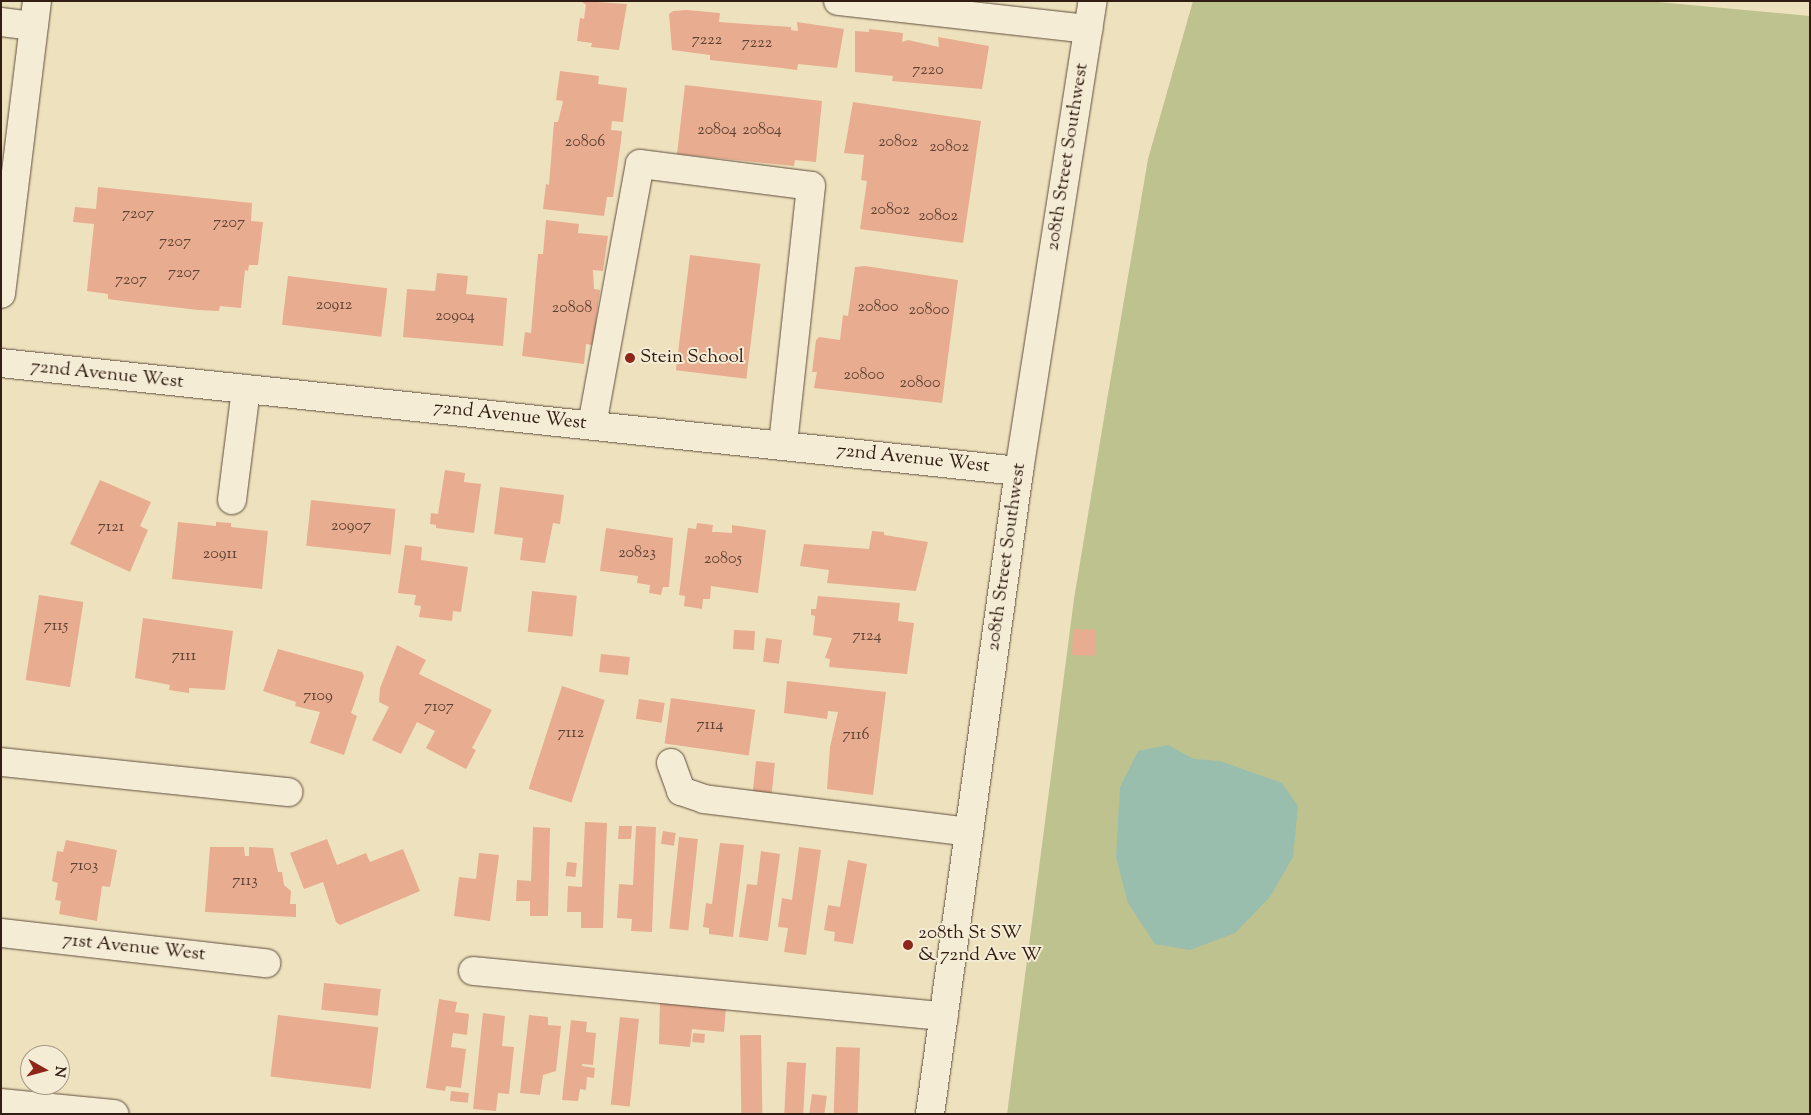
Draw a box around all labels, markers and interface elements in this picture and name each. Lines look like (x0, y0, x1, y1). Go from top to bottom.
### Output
house number: 7222 (692, 31, 722, 51)
house number: 7222 (742, 34, 772, 54)
house number: 7220 (912, 61, 944, 81)
street label: 208th Street Southwest (1042, 61, 1094, 253)
house number: 20804 (697, 121, 737, 141)
house number: 20804 (742, 121, 782, 141)
house number: 20806 (565, 133, 605, 153)
house number: 20802 (878, 133, 918, 153)
house number: 20802 (929, 138, 969, 158)
house number: 20802 (870, 201, 910, 221)
house number: 7207 (122, 205, 154, 225)
house number: 20802 (918, 207, 958, 227)
house number: 7207 (213, 214, 245, 234)
house number: 7207 (159, 233, 191, 253)
house number: 7207 (168, 264, 200, 284)
house number: 7207 (115, 271, 147, 291)
house number: 20912 (316, 296, 352, 316)
house number: 20800 (858, 298, 898, 318)
house number: 20808 (552, 299, 592, 319)
house number: 20800 (909, 301, 949, 321)
house number: 20904 (435, 307, 475, 327)
place label: Stein School (640, 347, 744, 369)
marker: Stein School (624, 352, 636, 364)
street label: 72nd Avenue West (29, 356, 185, 394)
house number: 20800 (844, 366, 884, 386)
house number: 20800 (900, 374, 940, 394)
street label: 72nd Avenue West (432, 397, 588, 435)
street label: 72nd Avenue West (835, 440, 991, 478)
street label: 208th Street Southwest (983, 461, 1031, 653)
house number: 20907 (331, 517, 371, 537)
house number: 7121 (98, 518, 124, 538)
house number: 20823 (618, 544, 656, 564)
house number: 20911 (203, 545, 237, 565)
house number: 20805 (704, 550, 742, 570)
house number: 7115 (44, 617, 68, 637)
house number: 7124 (852, 627, 882, 647)
house number: 7111 (172, 647, 196, 667)
house number: 7109 (303, 687, 333, 707)
house number: 7107 (424, 698, 454, 718)
house number: 7114 (697, 716, 723, 736)
house number: 7112 (558, 724, 584, 744)
house number: 7116 (843, 726, 869, 746)
house number: 7103 (70, 857, 98, 877)
house number: 7113 (232, 872, 258, 892)
place label: 208th St SW & 72nd Ave W (918, 923, 1042, 967)
street label: 71st Avenue West (61, 929, 207, 967)
marker: 208th St SW & 72nd Ave W (902, 939, 914, 951)
north arrow (20, 1045, 70, 1095)
text: N (48, 1065, 70, 1078)

